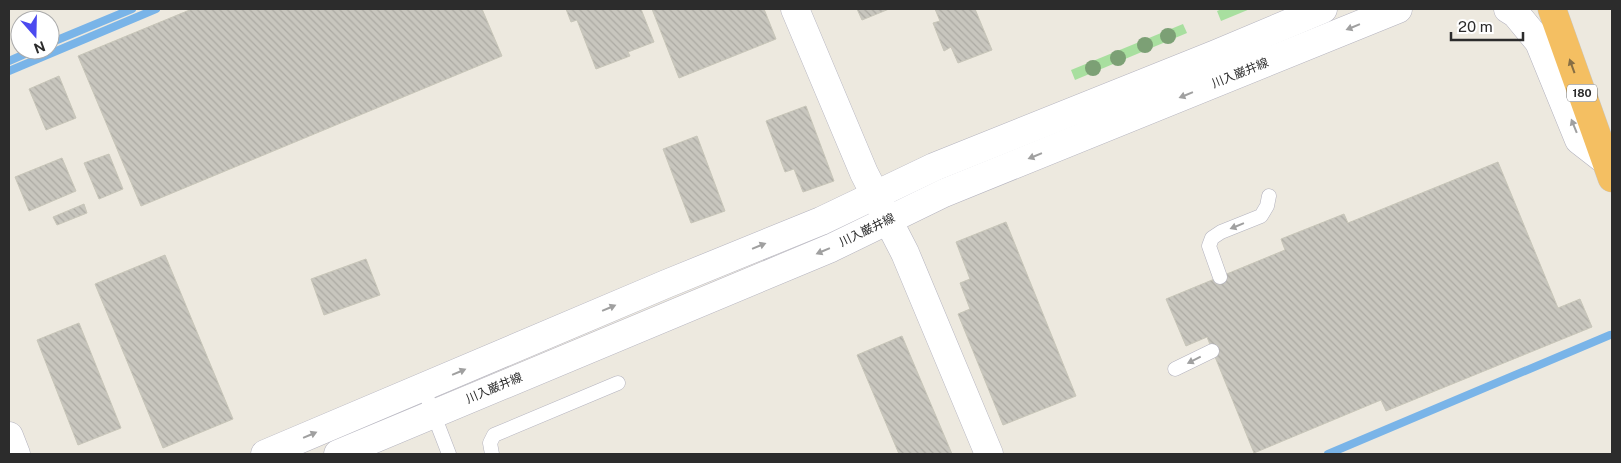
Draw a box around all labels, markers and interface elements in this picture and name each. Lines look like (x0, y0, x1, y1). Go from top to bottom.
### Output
north arrow (10, 10, 60, 60)
scale bar (1451, 10, 1524, 42)
text: 20 m (1458, 18, 1493, 35)
one-way arrow (1346, 24, 1360, 32)
text: N (32, 38, 47, 57)
street label: 川入巌井線 (1210, 55, 1270, 91)
one-way arrow (1568, 58, 1576, 73)
road number: 180 (1567, 85, 1597, 102)
one-way arrow (1178, 91, 1193, 99)
one-way arrow (1569, 119, 1577, 133)
one-way arrow (1027, 152, 1042, 160)
street label: 川入巌井線 (837, 211, 897, 249)
one-way arrow (1229, 222, 1244, 230)
one-way arrow (752, 242, 766, 250)
one-way arrow (816, 247, 830, 255)
one-way arrow (602, 304, 616, 312)
one-way arrow (1186, 356, 1201, 364)
one-way arrow (452, 367, 466, 375)
street label: 川入巌井線 (464, 370, 524, 406)
one-way arrow (303, 431, 317, 439)

